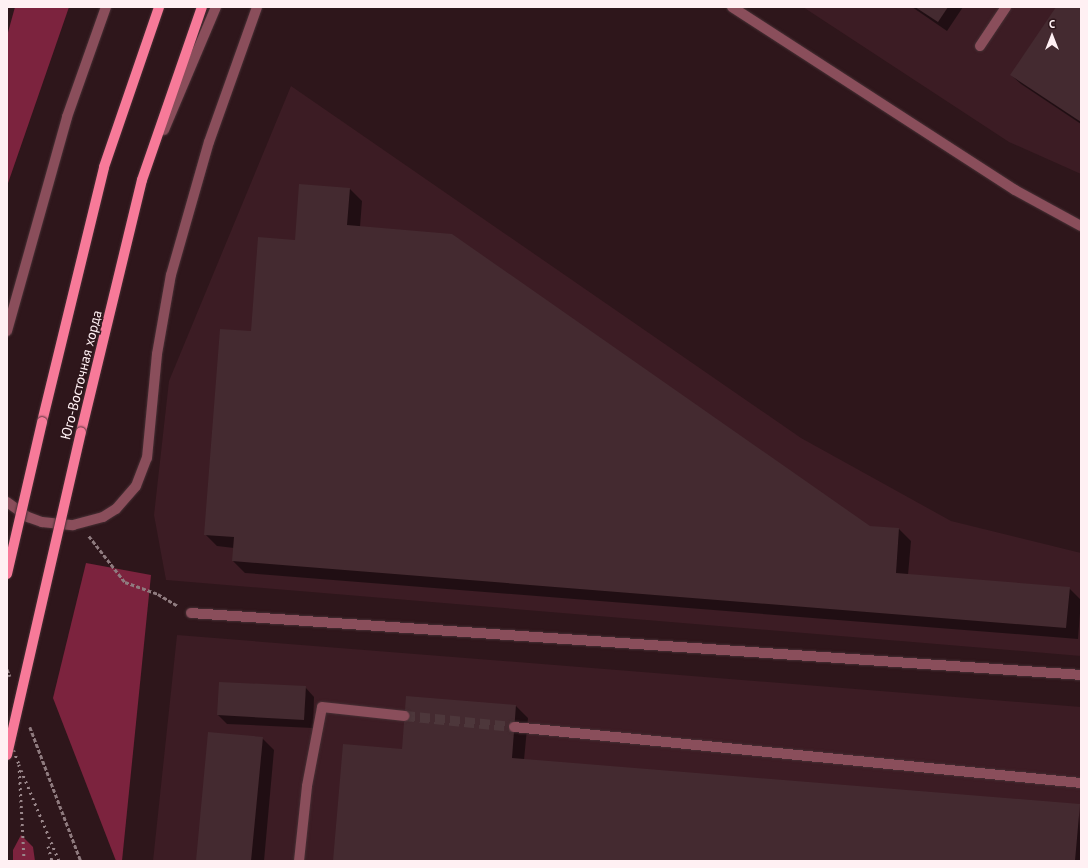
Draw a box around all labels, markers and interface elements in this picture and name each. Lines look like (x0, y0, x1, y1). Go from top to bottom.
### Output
north arrow (1032, 16, 1072, 56)
text: С (1049, 17, 1055, 31)
street label: Юго-Восточная хорда (57, 309, 105, 441)

